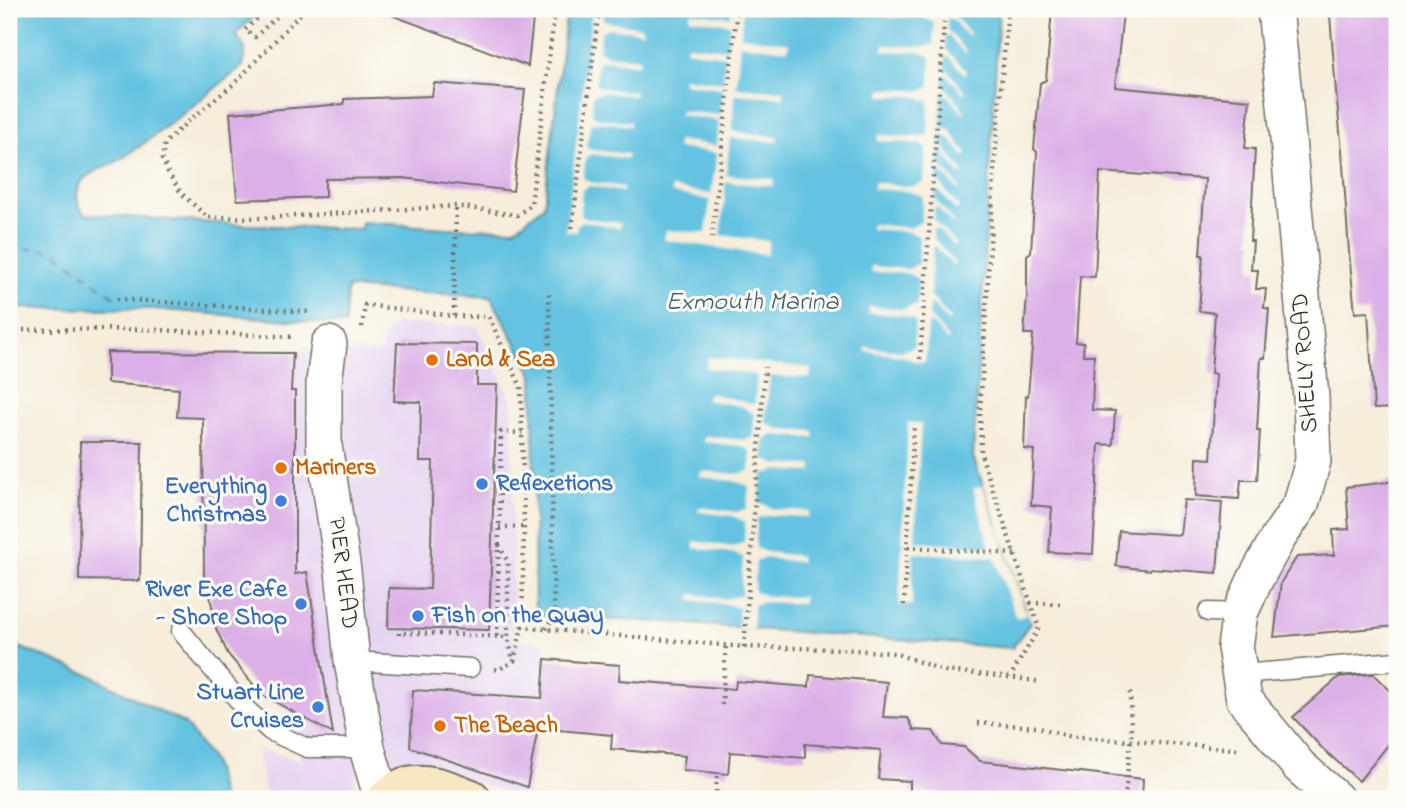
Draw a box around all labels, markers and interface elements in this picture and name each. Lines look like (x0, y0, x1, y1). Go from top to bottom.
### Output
water label: Exmouth Marina (666, 284, 839, 322)
street label: SHELLY ROAD (1284, 292, 1328, 434)
place label: Land & Sea (446, 343, 555, 378)
marker: Land & Sea (424, 352, 440, 368)
place label: Mariners (295, 451, 377, 486)
marker: Mariners (273, 460, 289, 476)
place label: Reflexetions (496, 467, 613, 502)
place label: Everything Christmas (165, 470, 267, 533)
marker: Reflexetions (474, 476, 490, 492)
marker: Everything Christmas (273, 493, 289, 509)
street label: PIER HEAD (318, 515, 366, 631)
place label: River Exe Cafe - Shore Shop (145, 573, 288, 636)
marker: River Exe Cafe - Shore Shop (293, 596, 309, 612)
place label: Fish on the Quay (431, 599, 603, 635)
marker: Fish on the Quay (410, 608, 426, 624)
place label: Stuart Line Cruises (197, 676, 305, 739)
marker: Stuart Line Cruises (310, 699, 326, 715)
place label: The Beach (454, 709, 558, 744)
marker: The Beach (432, 718, 448, 734)

